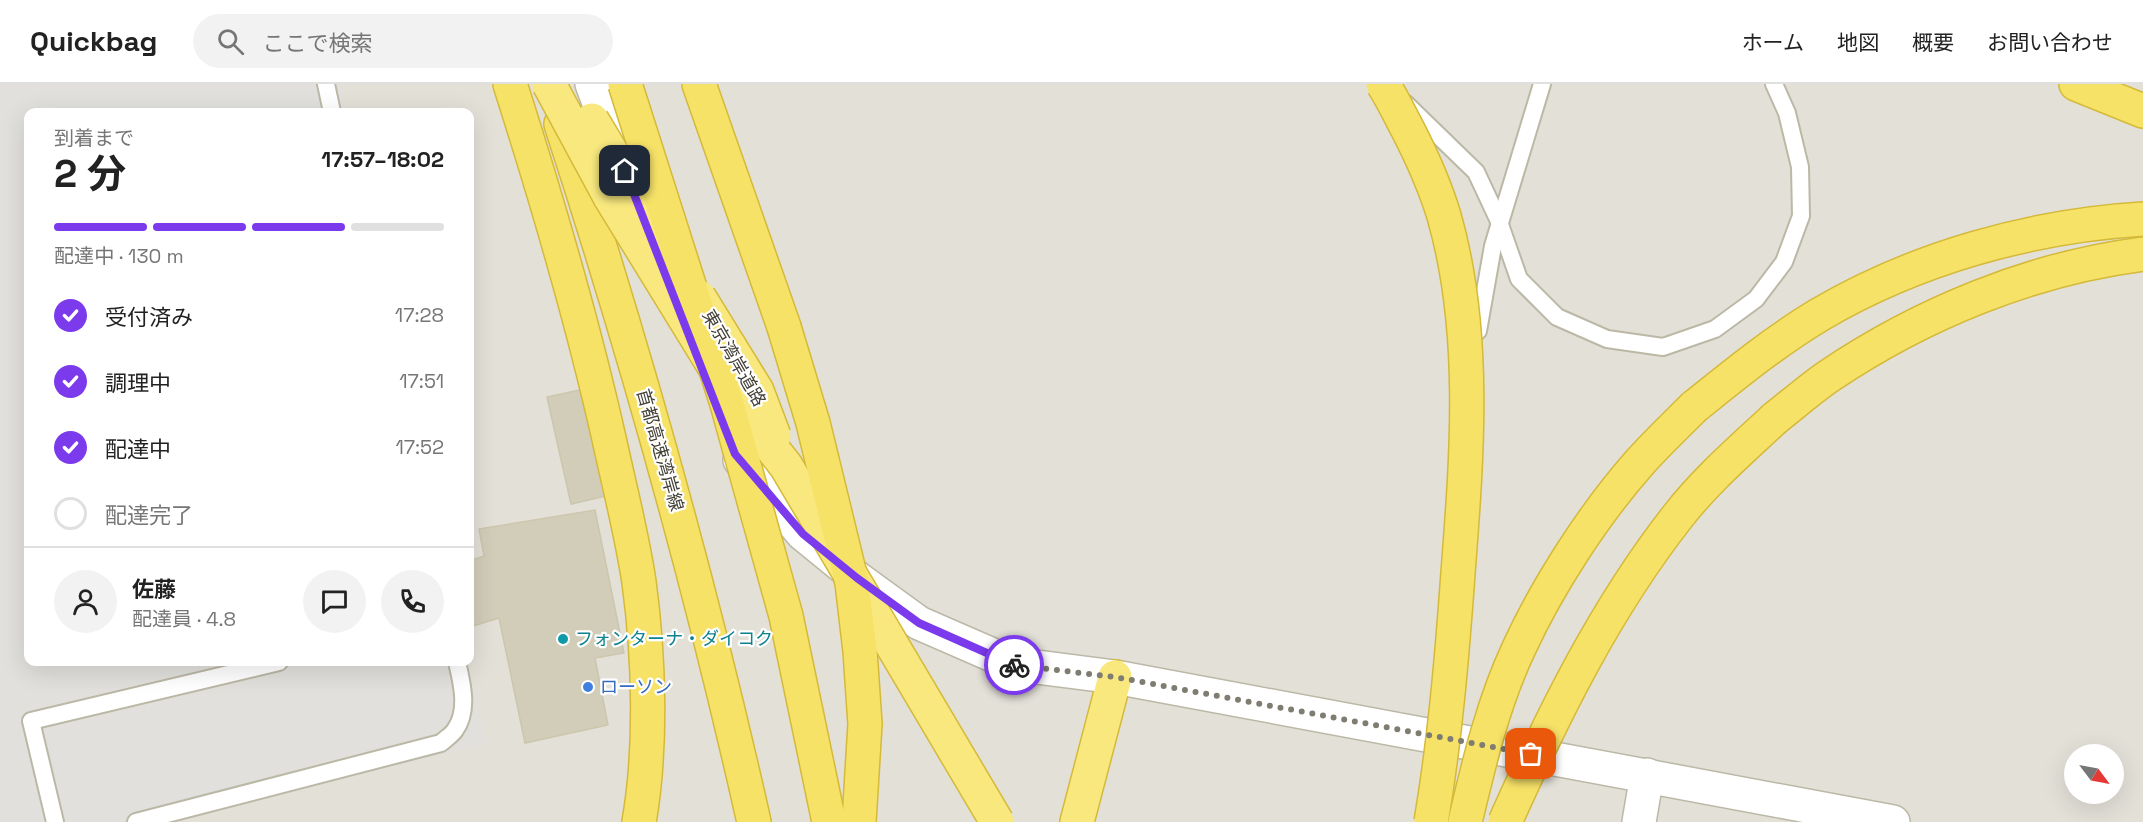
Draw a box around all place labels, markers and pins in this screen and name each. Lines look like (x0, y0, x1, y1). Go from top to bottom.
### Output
pin (599, 145, 650, 196)
place label: フォンターナ・ダイコク (575, 627, 773, 650)
marker: フォンターナ・ダイコク (556, 632, 570, 646)
place label: ローソン (600, 675, 672, 698)
marker: ローソン (581, 680, 595, 694)
pin (1505, 728, 1556, 779)

